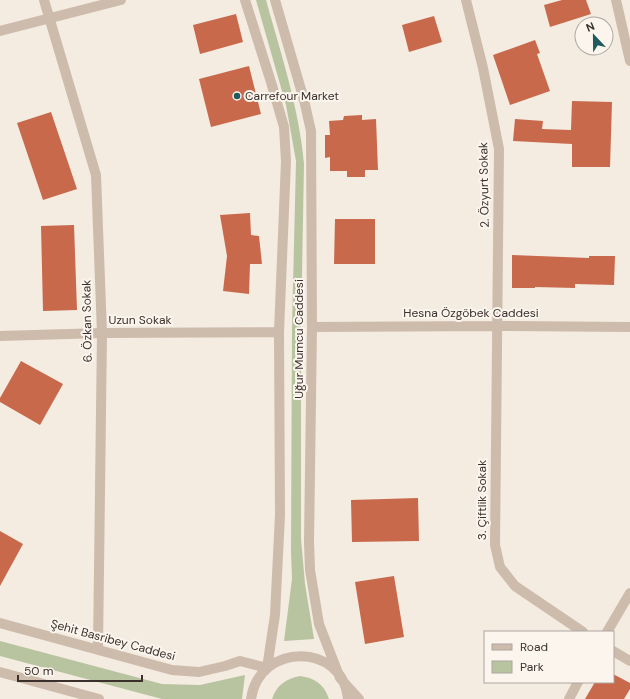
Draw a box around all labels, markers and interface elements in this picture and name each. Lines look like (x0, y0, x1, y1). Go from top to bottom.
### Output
north arrow (574, 16, 614, 56)
text: N (584, 19, 597, 35)
place label: Carrefour Market (245, 88, 339, 104)
marker: Carrefour Market (232, 91, 242, 101)
street label: 2. Özyurt Sokak (475, 142, 493, 228)
street label: Uğur Mumcu Caddesi (291, 279, 307, 399)
street label: 6. Özkan Sokak (78, 280, 96, 362)
street label: Hesna Özgöbek Caddesi (403, 305, 539, 321)
street label: Uzun Sokak (109, 312, 171, 328)
street label: 3. Çiftlik Sokak (474, 460, 490, 540)
street label: Şehit Basribey Caddesi (49, 616, 177, 664)
legend (484, 631, 614, 683)
text: Road (520, 639, 548, 655)
scale bar (18, 657, 142, 683)
text: Park (520, 659, 544, 675)
text: 50 m (24, 663, 53, 679)

